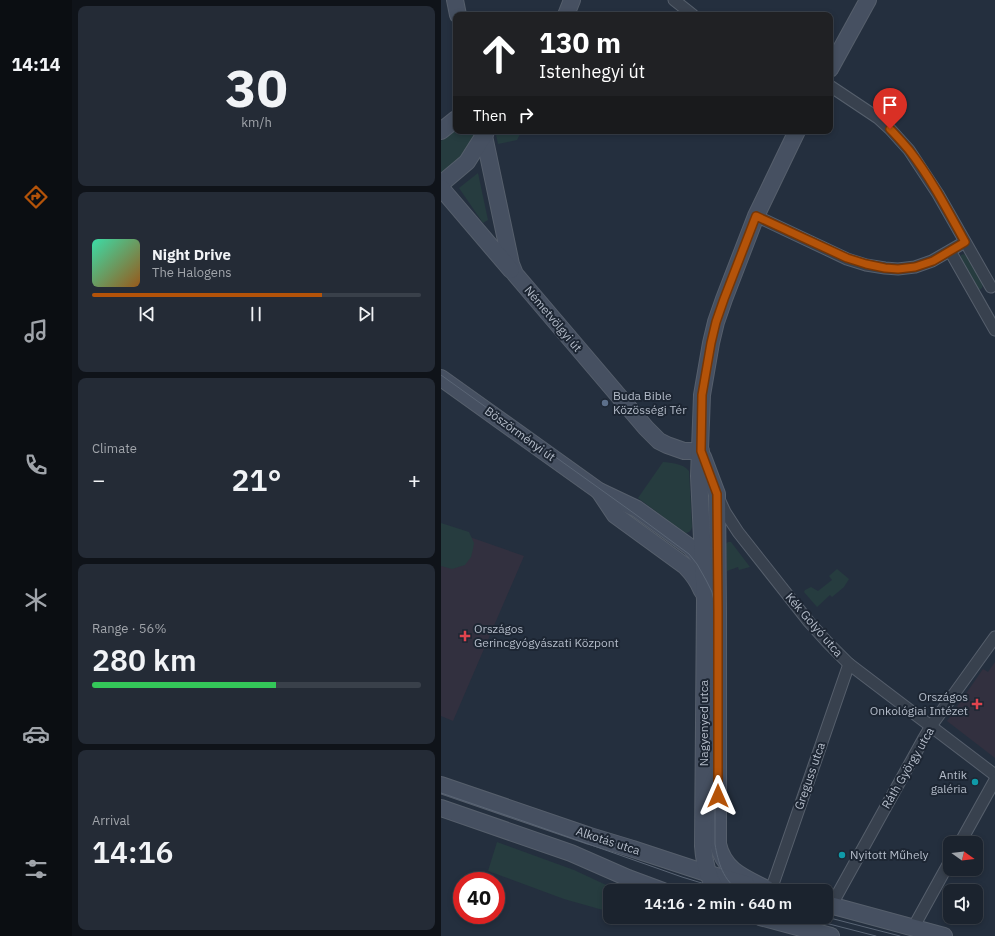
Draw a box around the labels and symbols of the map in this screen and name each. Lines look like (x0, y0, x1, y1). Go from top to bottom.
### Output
pin (873, 88, 907, 129)
street label: Németvölgyi út (521, 283, 585, 355)
place label: Buda Bible Közösségi Tér (613, 388, 687, 417)
marker: Buda Bible Közösségi Tér (600, 398, 610, 408)
street label: Böszörményi út (482, 403, 558, 464)
street label: Kék Golyó utca (782, 589, 847, 660)
place label: Országos Gerincgyógyászati Központ (474, 621, 619, 650)
marker: Országos Gerincgyógyászati Központ (459, 630, 471, 642)
street label: Nagyenyed utca (696, 679, 711, 766)
place label: Országos Onkológiai Intézet (870, 689, 968, 718)
marker: Országos Onkológiai Intézet (971, 698, 983, 710)
street label: Ráth György utca (878, 724, 937, 811)
street label: Greguss utca (791, 740, 828, 811)
place label: Antik galéria (931, 767, 968, 796)
position arrow (697, 775, 739, 817)
marker: Antik galéria (970, 777, 980, 787)
street label: Alkotás utca (574, 823, 643, 858)
north arrow (943, 836, 983, 876)
place label: Nyitott Műhely (850, 847, 929, 862)
marker: Nyitott Műhely (837, 850, 847, 860)
speed limit sign: 40 (453, 872, 505, 924)

